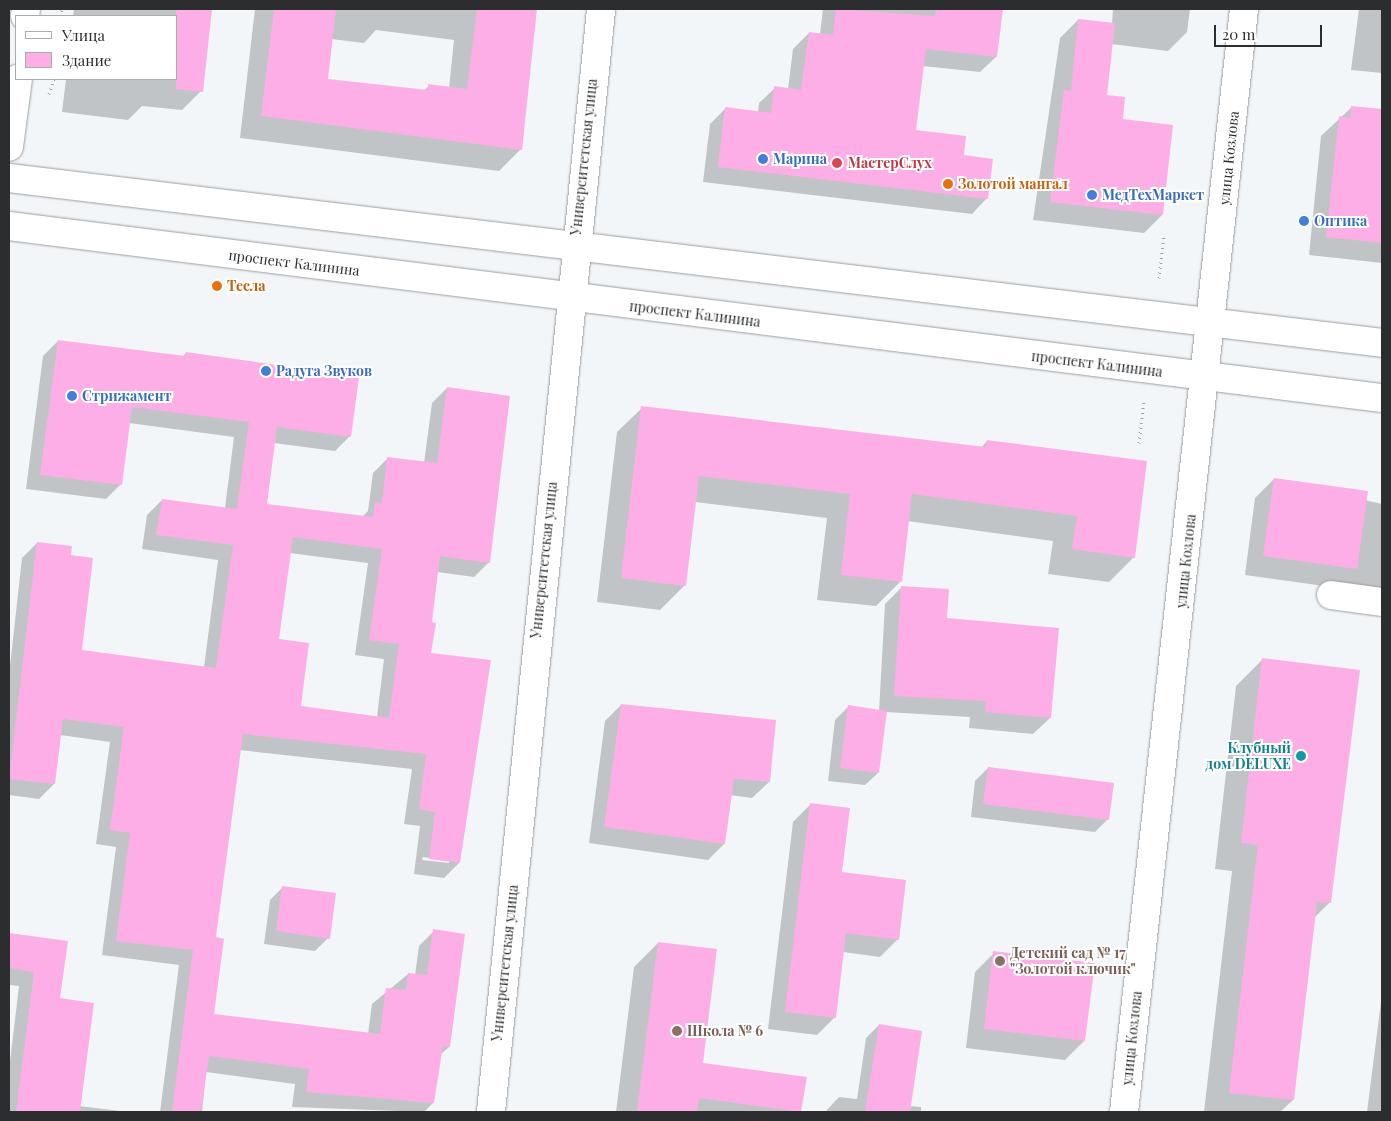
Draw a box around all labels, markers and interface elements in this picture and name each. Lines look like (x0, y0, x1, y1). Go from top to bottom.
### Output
legend (15, 15, 178, 80)
scale bar (1216, 15, 1324, 47)
text: 20 m (1222, 24, 1255, 44)
text: Улица (62, 25, 105, 45)
text: Здание (62, 50, 111, 70)
street label: Университетская улица (567, 78, 601, 236)
street label: улица Козлова (1216, 110, 1242, 206)
place label: Марина (773, 151, 827, 167)
marker: Марина (757, 153, 769, 165)
place label: МастерСлух (848, 155, 932, 171)
marker: МастерСлух (830, 156, 844, 170)
place label: Золотой мангал (958, 176, 1068, 192)
marker: Золотой мангал (942, 178, 954, 190)
place label: МедТехМаркет (1102, 187, 1204, 203)
marker: МедТехМаркет (1086, 189, 1098, 201)
place label: Оптика (1314, 213, 1367, 229)
marker: Оптика (1298, 215, 1310, 227)
street label: проспект Калинина (227, 247, 361, 279)
place label: Тесла (227, 278, 266, 294)
marker: Тесла (211, 280, 223, 292)
street label: проспект Калинина (628, 298, 762, 330)
street label: проспект Калинина (1030, 348, 1164, 380)
place label: Радуга Звуков (276, 363, 372, 379)
marker: Радуга Звуков (260, 365, 272, 377)
place label: Стрижамент (82, 388, 172, 404)
marker: Стрижамент (66, 390, 78, 402)
street label: Университетская улица (527, 481, 561, 639)
street label: улица Козлова (1173, 513, 1199, 609)
place label: Клубный дом DELUXE (1206, 740, 1291, 772)
marker: Клубный дом DELUXE (1295, 750, 1307, 762)
street label: Университетская улица (488, 884, 522, 1042)
place label: Детский сад № 17 "Золотой ключик" (1010, 945, 1136, 978)
marker: Детский сад № 17 "Золотой ключик" (994, 955, 1006, 967)
street label: улица Козлова (1119, 990, 1145, 1086)
place label: Школа № 6 (687, 1023, 763, 1039)
marker: Школа № 6 (671, 1025, 683, 1037)

